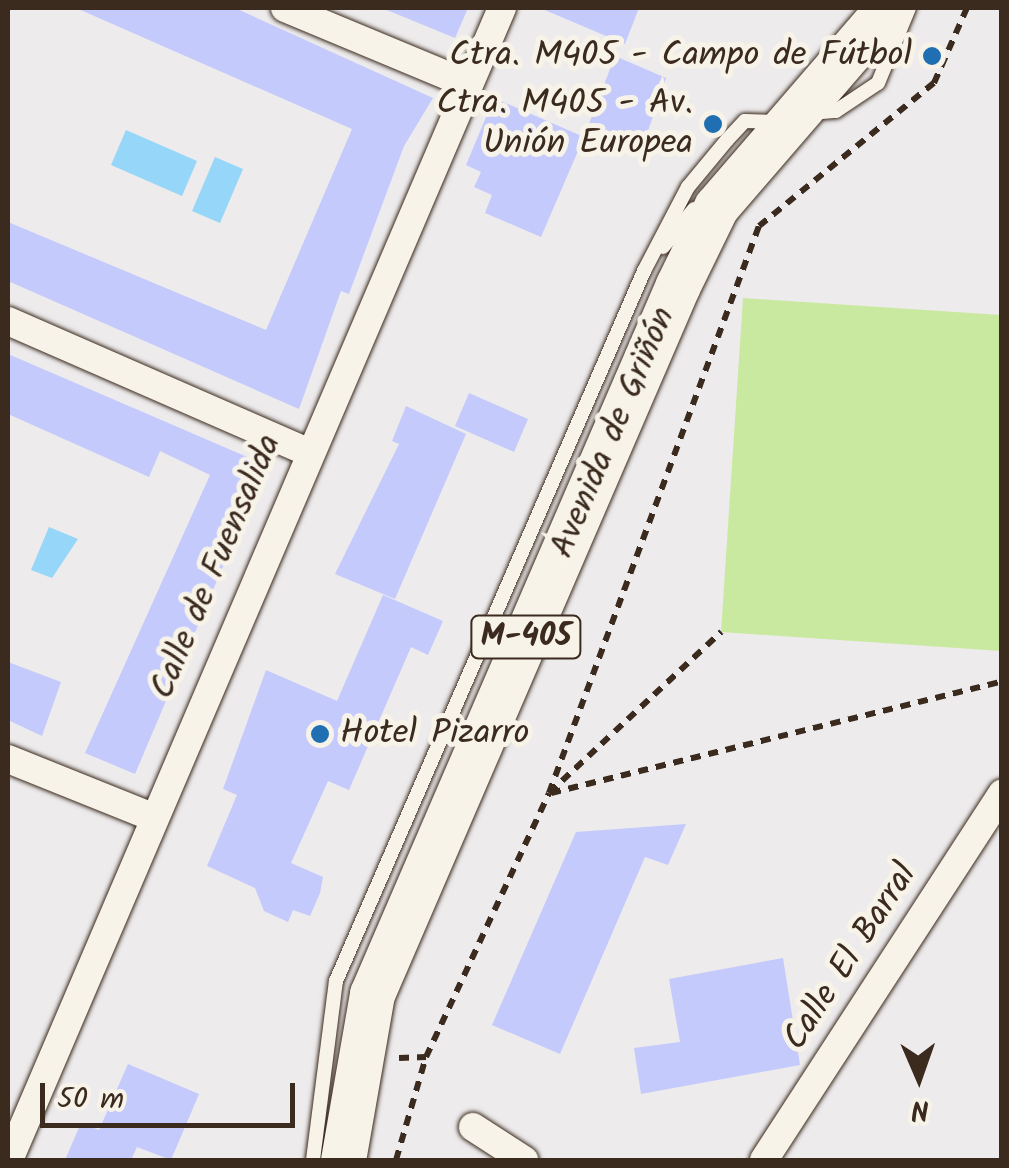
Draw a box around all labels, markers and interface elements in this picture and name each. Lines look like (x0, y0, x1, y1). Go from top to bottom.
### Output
place label: Ctra. M405 - Campo de Fútbol (449, 35, 912, 77)
marker: Ctra. M405 - Campo de Fútbol (921, 45, 943, 67)
place label: Ctra. M405 - Av. Unión Europea (436, 83, 693, 165)
marker: Ctra. M405 - Av. Unión Europea (702, 113, 724, 135)
street label: Avenida de Griñón (542, 301, 686, 565)
street label: Calle de Fuensalida (142, 428, 292, 706)
road number: M-405 (468, 610, 584, 664)
place label: Hotel Pizarro (340, 713, 529, 755)
marker: Hotel Pizarro (309, 723, 331, 745)
street label: Calle El Barral (775, 856, 927, 1058)
north arrow (869, 1028, 969, 1128)
scale bar (45, 1063, 300, 1125)
text: 50 m (57, 1076, 124, 1124)
text: N (910, 1086, 930, 1131)

